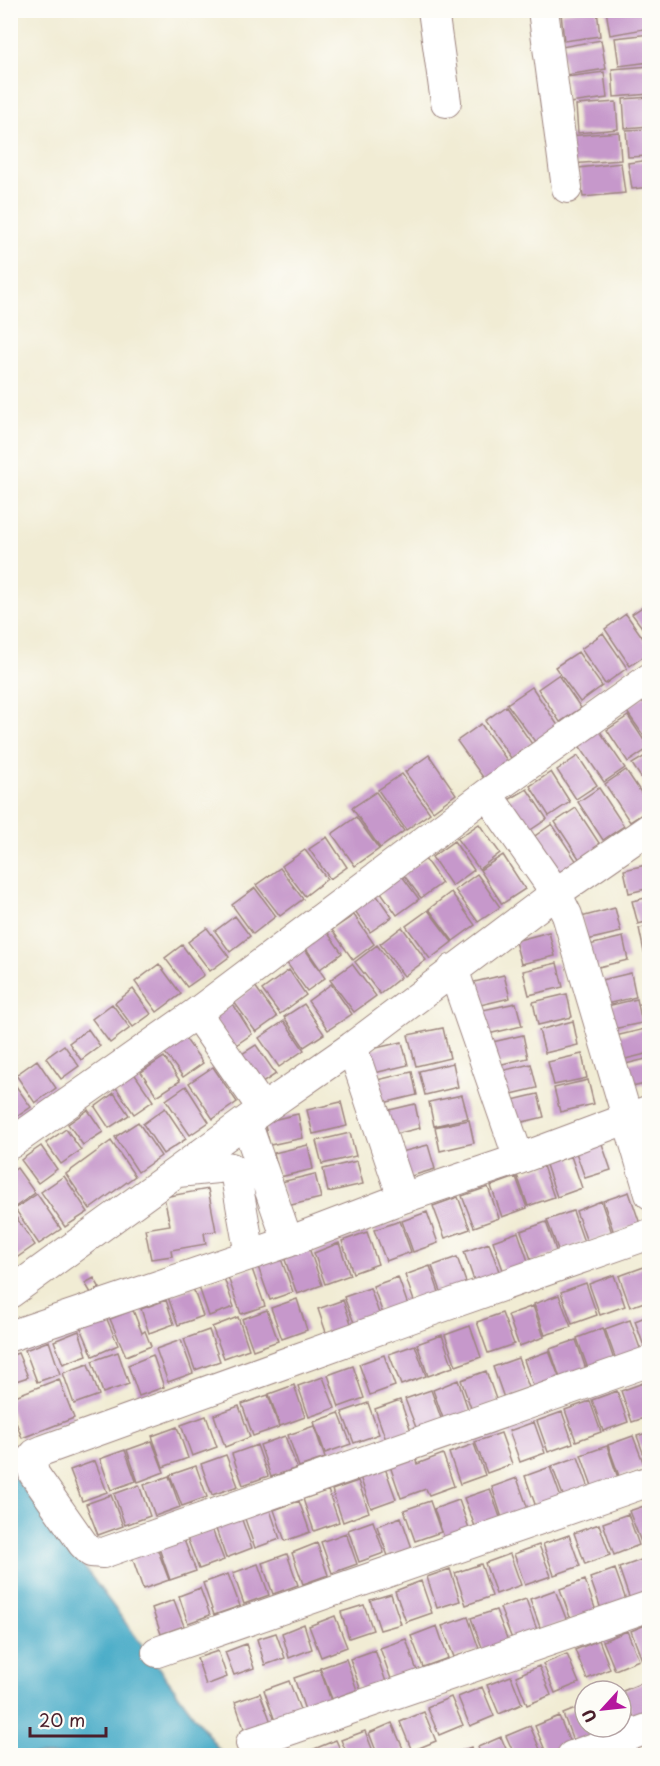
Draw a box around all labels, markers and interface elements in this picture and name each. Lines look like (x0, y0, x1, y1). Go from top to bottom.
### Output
north arrow (573, 1679, 633, 1739)
scale bar (30, 1700, 106, 1738)
text: U (575, 1705, 602, 1727)
text: 20 m (39, 1706, 85, 1733)

